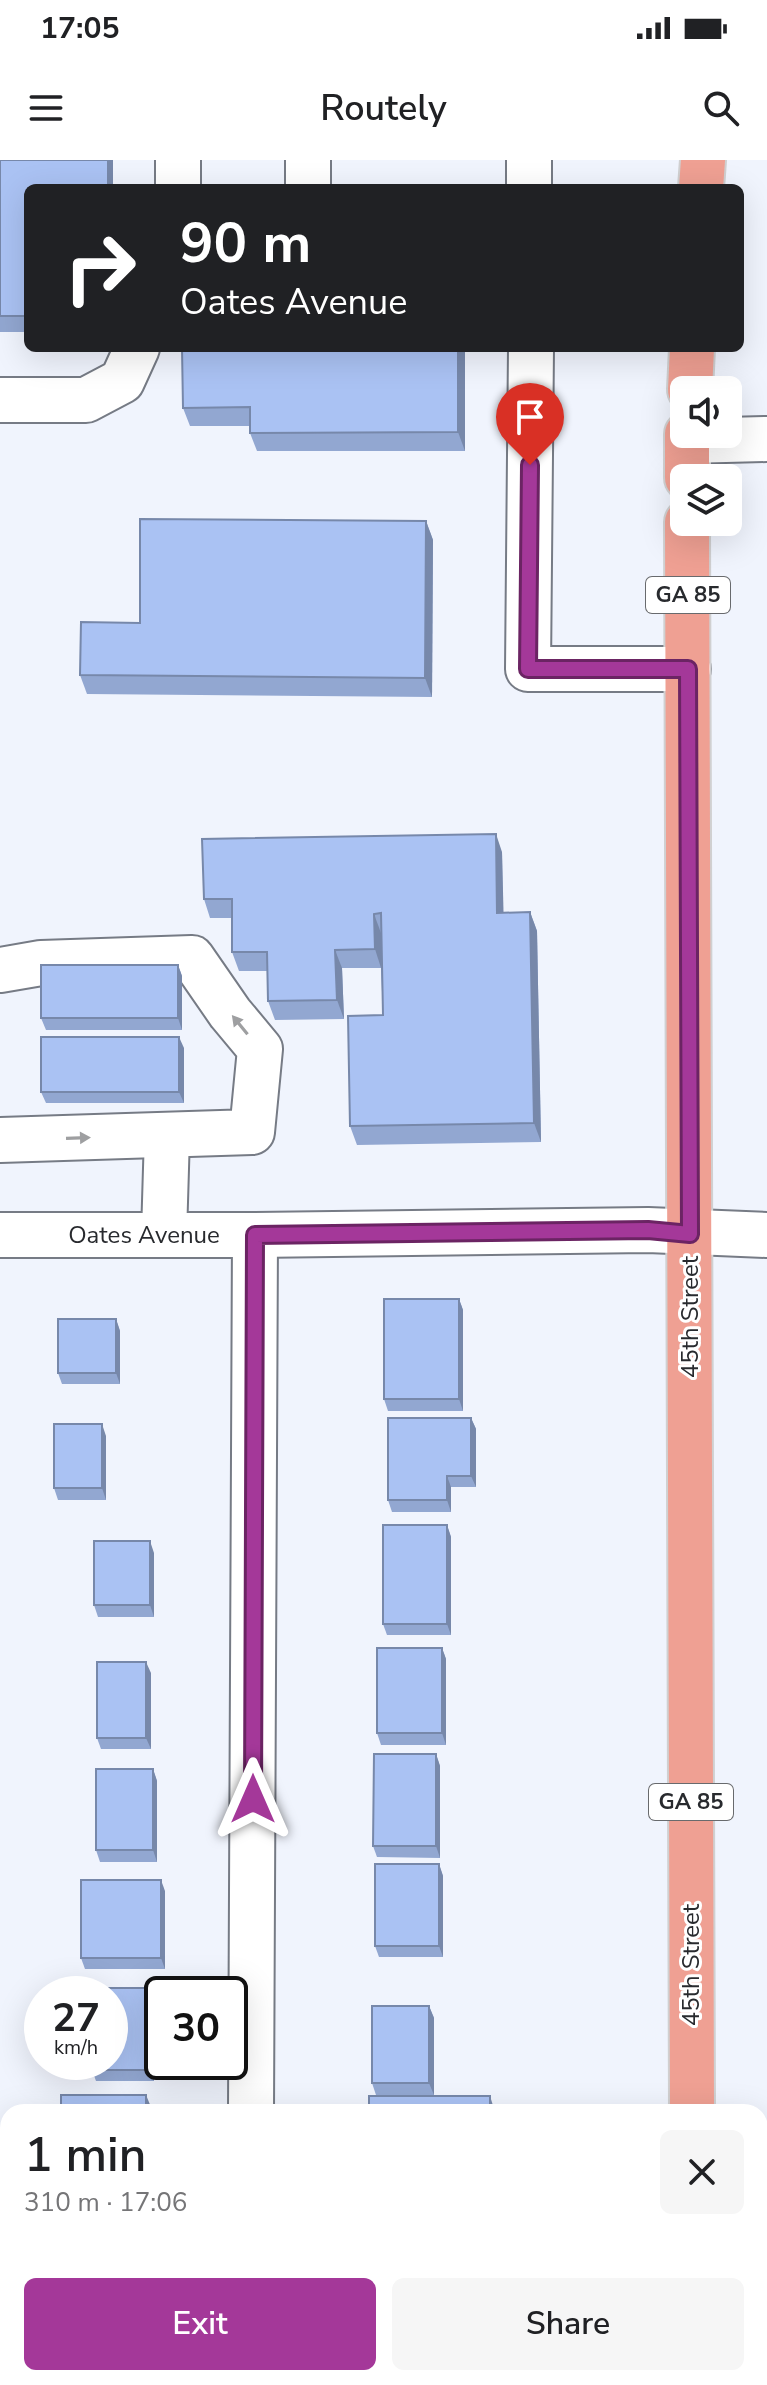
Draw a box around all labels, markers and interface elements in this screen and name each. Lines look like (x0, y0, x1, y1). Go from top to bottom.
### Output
text: 17:05 (40, 8, 119, 49)
text: Routely (320, 84, 447, 133)
icon: menu (24, 86, 68, 130)
icon: search (699, 86, 743, 130)
text: 90 m (180, 205, 311, 282)
icon: right (48, 216, 152, 320)
text: Oates Avenue (180, 278, 407, 327)
map controls (670, 376, 742, 536)
button: sound (670, 376, 742, 448)
pin (496, 383, 564, 465)
icon: arrive (508, 395, 552, 439)
button: layers (670, 464, 742, 536)
road number: GA 85 (646, 577, 730, 613)
one-way arrow (232, 1015, 249, 1036)
one-way arrow (66, 1131, 91, 1144)
street label: Oates Avenue (68, 1219, 220, 1251)
street label: 45th Street (674, 1255, 706, 1378)
position arrow (211, 1757, 295, 1841)
road number: GA 85 (649, 1784, 733, 1820)
street label: 45th Street (675, 1903, 707, 2026)
speed limit sign: 30 (144, 1976, 248, 2080)
text: 27 (52, 1991, 100, 2045)
text: km/h (54, 2034, 98, 2061)
text: 1 min (24, 2122, 146, 2188)
button: close (660, 2130, 744, 2214)
text: 310 m · 17:06 (24, 2185, 187, 2220)
button: Exit (24, 2278, 376, 2370)
button: Share (392, 2278, 744, 2370)

